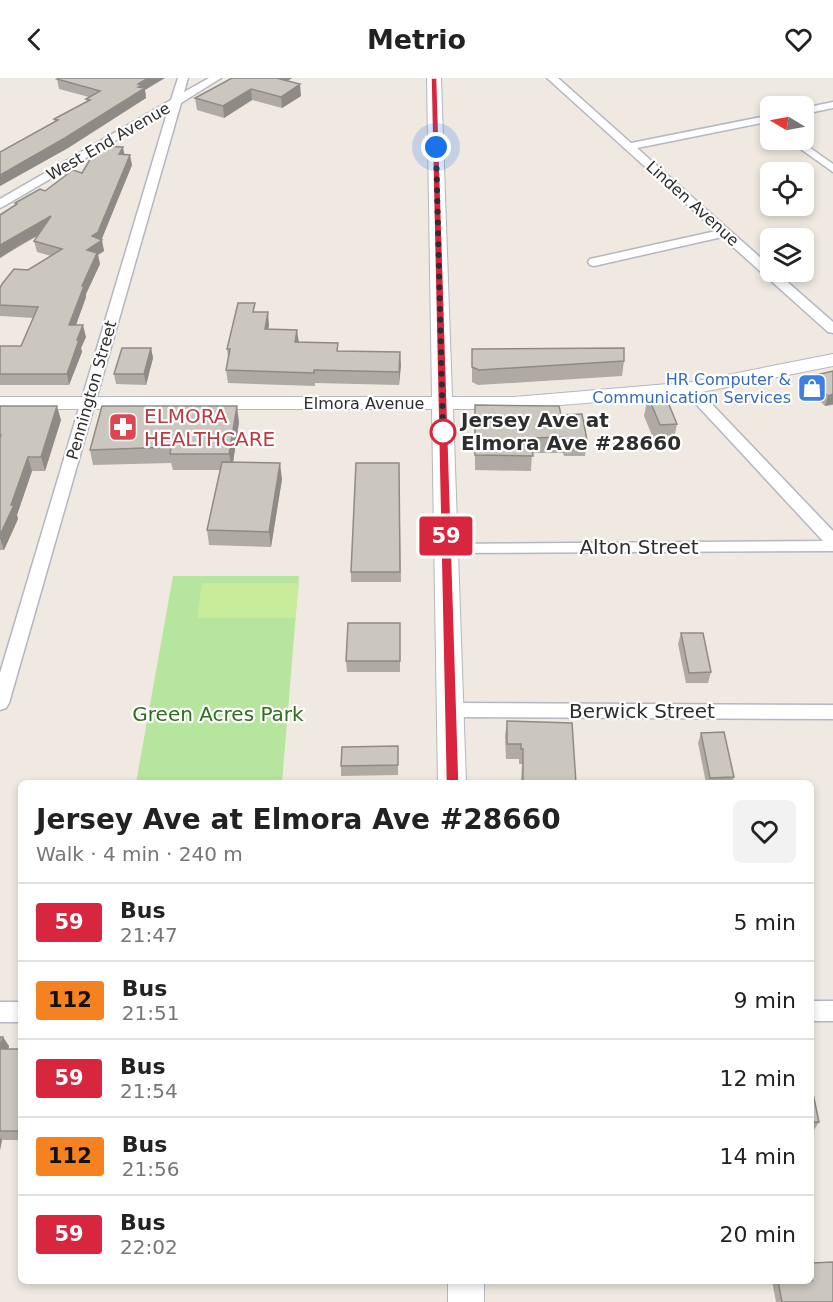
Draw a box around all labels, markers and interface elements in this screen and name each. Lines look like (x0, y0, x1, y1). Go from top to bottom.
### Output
icon: back (18, 23, 51, 56)
icon: heart (782, 23, 815, 56)
text: Metrio (367, 24, 466, 55)
north arrow (760, 96, 814, 150)
map controls (760, 96, 814, 282)
street label: West End Avenue (43, 98, 173, 185)
your location (421, 132, 451, 162)
street label: Linden Avenue (642, 157, 743, 250)
button: locate (760, 162, 814, 216)
button: layers (760, 228, 814, 282)
street label: Pennington Street (63, 318, 120, 462)
place label: HR Computer & Communication Services (592, 370, 791, 407)
shop icon: HR Computer & Communication Services (796, 372, 828, 404)
street label: Elmora Avenue (304, 394, 424, 413)
place label: ELMORA HEALTHCARE (144, 404, 275, 451)
place label: Jersey Ave at Elmora Ave #28660 (459, 408, 681, 455)
pharmacy icon: ELMORA HEALTHCARE (107, 411, 139, 443)
marker: Jersey Ave at Elmora Ave #28660 (430, 419, 456, 445)
line badge: 59 (419, 516, 473, 556)
text: 59 (431, 524, 461, 548)
street label: Alton Street (579, 535, 699, 559)
street label: Berwick Street (569, 699, 715, 723)
park label: Green Acres Park (132, 702, 304, 726)
button: heart (733, 800, 796, 863)
text: Jersey Ave at Elmora Ave #28660 (36, 803, 561, 836)
text: Walk · 4 min · 240 m (36, 842, 243, 866)
text: Bus (120, 898, 166, 923)
text: 59 (54, 910, 84, 934)
text: 5 min (734, 910, 796, 935)
text: 21:47 (120, 923, 178, 947)
text: Bus (122, 976, 167, 1001)
text: 112 (48, 988, 92, 1012)
text: 9 min (734, 988, 796, 1013)
text: 21:51 (122, 1001, 179, 1025)
text: Bus (120, 1054, 166, 1079)
text: 59 (54, 1066, 84, 1090)
text: 12 min (720, 1066, 796, 1091)
text: 21:54 (120, 1079, 178, 1103)
text: Bus (122, 1132, 167, 1157)
text: 112 (48, 1144, 92, 1168)
text: 14 min (720, 1144, 796, 1169)
text: 21:56 (122, 1157, 179, 1181)
text: Bus (120, 1210, 166, 1235)
text: 59 (54, 1222, 84, 1246)
text: 20 min (720, 1222, 796, 1247)
text: 22:02 (120, 1235, 178, 1259)

